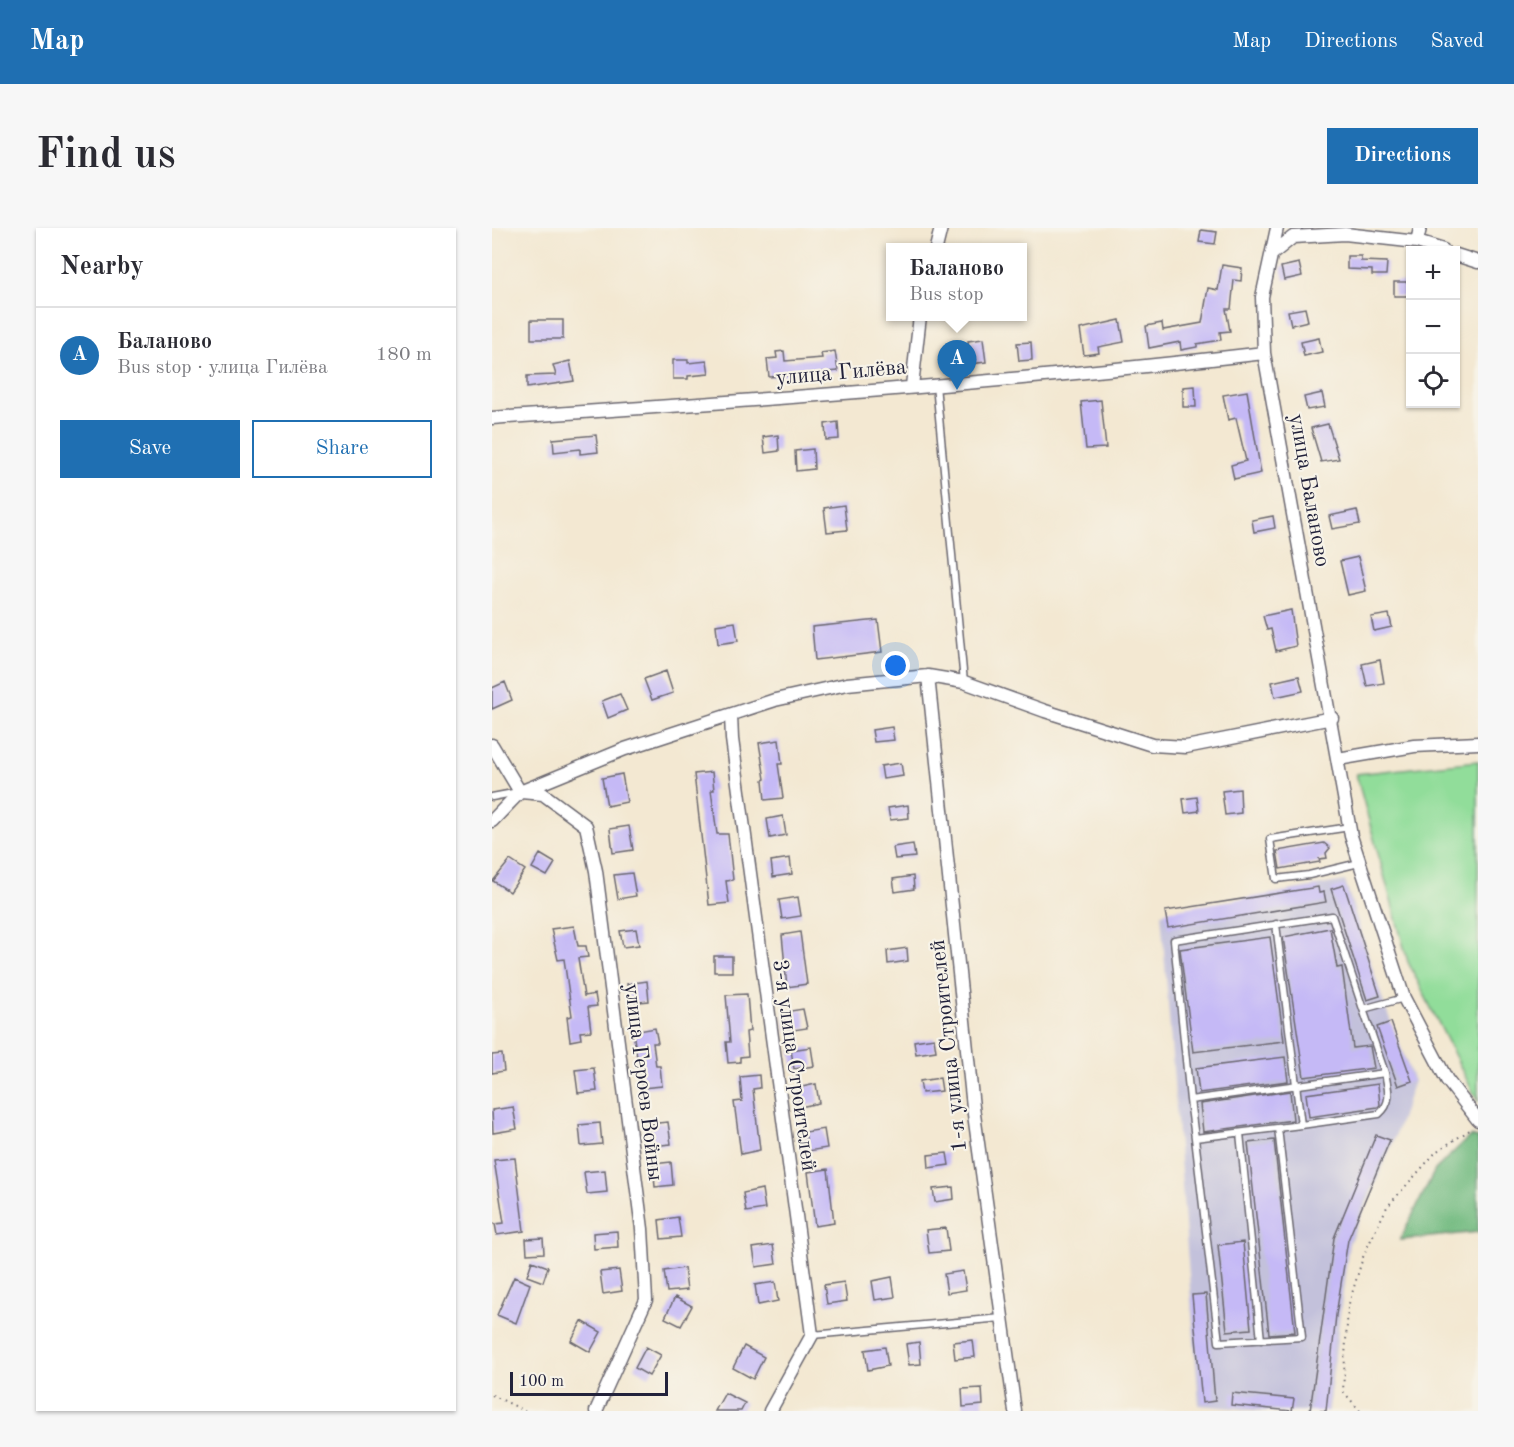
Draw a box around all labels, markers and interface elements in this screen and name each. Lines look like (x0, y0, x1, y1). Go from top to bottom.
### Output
text: Map (30, 28, 84, 56)
text: Map (1232, 31, 1271, 52)
text: Directions (1304, 31, 1398, 52)
text: Saved (1431, 31, 1484, 52)
button: Directions (1327, 128, 1478, 184)
text: Find us (36, 135, 175, 177)
popup (886, 243, 1027, 321)
map controls (1406, 246, 1460, 408)
button: + (1406, 246, 1460, 300)
text: Nearby (60, 254, 144, 280)
text: Баланово (909, 258, 1004, 280)
text: Bus stop (909, 285, 984, 305)
button: − (1406, 300, 1460, 354)
text: Баланово (117, 331, 212, 353)
pin: A (938, 340, 976, 390)
text: A (72, 345, 87, 365)
text: 180 m (376, 345, 432, 365)
button: locate (1406, 354, 1460, 408)
street label: улица Гилёва (775, 356, 908, 390)
text: Bus stop · улица Гилёва (117, 358, 328, 378)
street label: улица Баланово (1285, 412, 1333, 569)
button: Save (60, 420, 240, 478)
button: Share (252, 420, 432, 478)
your location (881, 651, 910, 680)
street label: 1-я улица Строителей (927, 938, 971, 1153)
street label: 3-я улица Строителей (768, 958, 820, 1173)
street label: улица Героев Войны (620, 982, 666, 1182)
scale bar (510, 1369, 668, 1396)
text: 100 m (519, 1374, 564, 1390)

